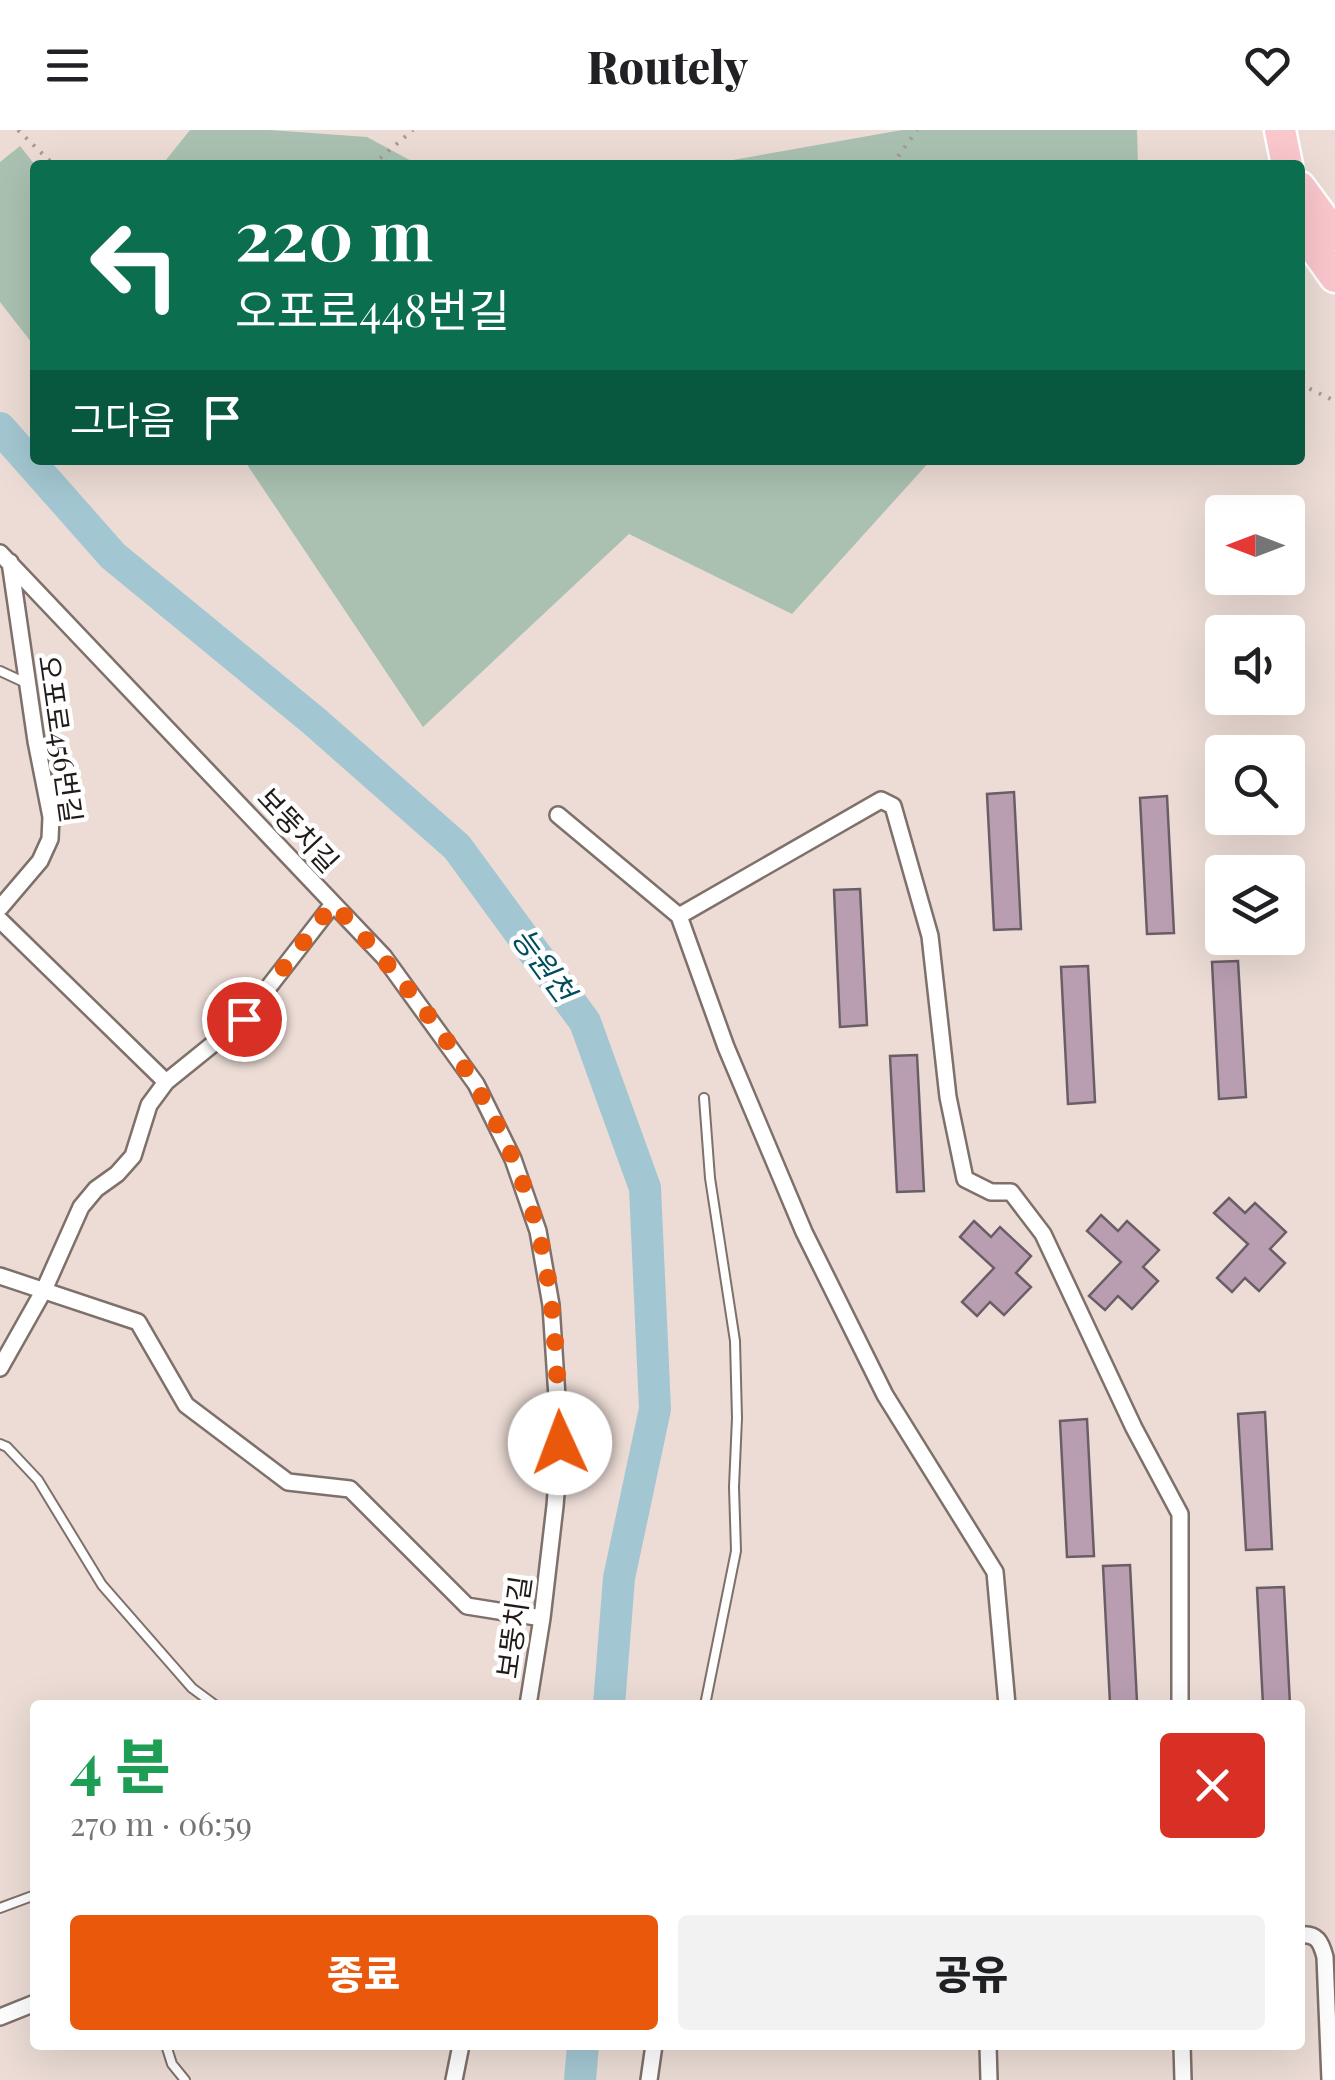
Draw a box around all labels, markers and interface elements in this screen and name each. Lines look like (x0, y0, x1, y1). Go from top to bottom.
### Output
text: Routely (587, 35, 748, 95)
icon: menu (40, 38, 95, 93)
icon: heart (1240, 38, 1295, 93)
text: 220 m (235, 185, 433, 279)
icon: left (70, 200, 200, 330)
text: 오포로448번길 (235, 278, 510, 338)
icon: arrive (195, 390, 250, 445)
text: 그다음 (70, 393, 175, 444)
north arrow (1205, 495, 1305, 595)
map controls (1205, 495, 1305, 955)
button: sound (1205, 615, 1305, 715)
street label: 오포로456번길 (31, 653, 92, 825)
button: search (1205, 735, 1305, 835)
street label: 보뚱치길 (250, 779, 348, 879)
button: layers (1205, 855, 1305, 955)
water label: 능원천 (504, 919, 587, 1012)
pin (202, 977, 287, 1062)
icon: arrive (217, 992, 272, 1047)
position arrow (508, 1391, 612, 1495)
street label: 보뚱치길 (487, 1573, 538, 1680)
text: 4 분 (70, 1723, 170, 1803)
button: close (1160, 1733, 1265, 1838)
text: 270 m · 06:59 (70, 1801, 252, 1844)
button: 종료 (70, 1915, 658, 2030)
button: 공유 (678, 1915, 1265, 2030)

